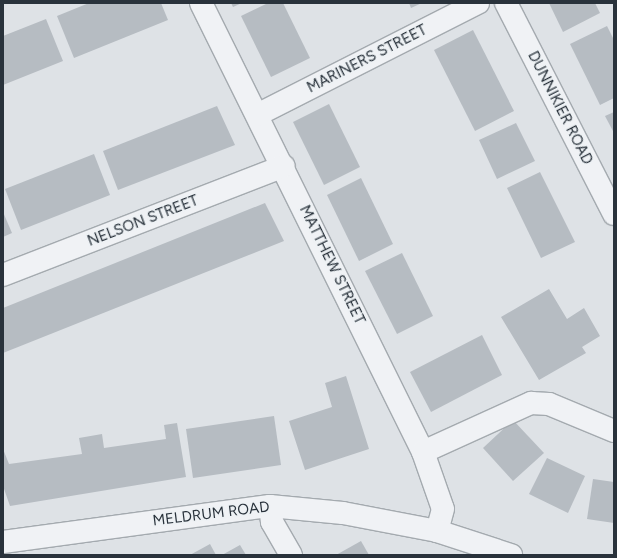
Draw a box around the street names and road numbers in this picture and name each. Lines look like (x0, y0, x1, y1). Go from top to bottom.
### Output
street label: MARINERS STREET (304, 21, 430, 97)
street label: DUNNIKIER ROAD (524, 48, 596, 168)
street label: NELSON STREET (85, 192, 201, 250)
street label: MATTHEW STREET (295, 202, 369, 328)
street label: MELDRUM ROAD (152, 498, 270, 530)

